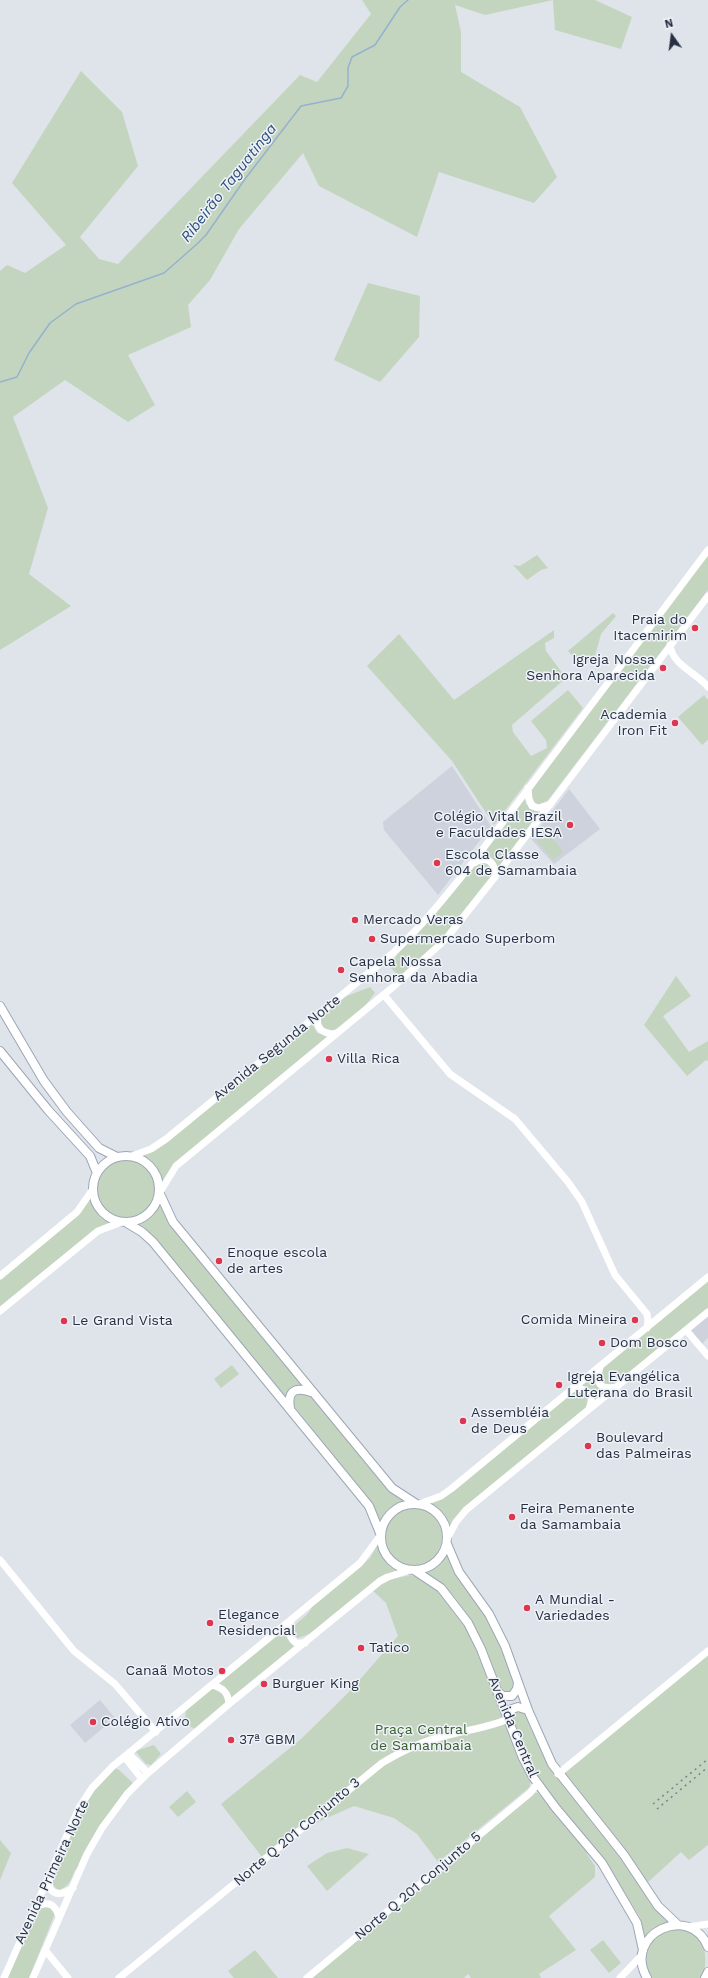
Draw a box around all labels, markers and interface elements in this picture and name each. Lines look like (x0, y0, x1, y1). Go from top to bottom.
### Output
north arrow (652, 16, 692, 56)
text: N (663, 17, 675, 31)
water label: Ribeirão Taguatinga (177, 120, 281, 246)
place label: Praia do Itacemirim (613, 612, 687, 644)
marker: Praia do Itacemirim (690, 623, 700, 633)
place label: Igreja Nossa Senhora Aparecida (526, 652, 655, 684)
marker: Igreja Nossa Senhora Aparecida (658, 663, 668, 673)
place label: Academia Iron Fit (600, 707, 667, 740)
marker: Academia Iron Fit (670, 718, 680, 728)
place label: Colégio Vital Brazil e Faculdades IESA (434, 809, 562, 842)
marker: Colégio Vital Brazil e Faculdades IESA (565, 820, 575, 830)
place label: Escola Classe 604 de Samambaia (445, 847, 577, 880)
marker: Escola Classe 604 de Samambaia (432, 858, 442, 868)
place label: Mercado Veras (363, 912, 463, 928)
marker: Mercado Veras (350, 915, 360, 925)
place label: Supermercado Superbom (380, 931, 555, 947)
marker: Supermercado Superbom (367, 934, 377, 944)
place label: Capela Nossa Senhora da Abadia (349, 954, 478, 986)
marker: Capela Nossa Senhora da Abadia (336, 965, 346, 975)
street label: Avenida Segunda Norte (210, 991, 344, 1105)
place label: Villa Rica (337, 1051, 400, 1067)
marker: Villa Rica (324, 1054, 334, 1064)
place label: Enoque escola de artes (227, 1245, 327, 1278)
marker: Enoque escola de artes (214, 1256, 224, 1266)
place label: Comida Mineira (521, 1312, 627, 1328)
place label: Le Grand Vista (72, 1313, 173, 1329)
marker: Comida Mineira (630, 1315, 640, 1325)
marker: Le Grand Vista (59, 1316, 69, 1326)
place label: Dom Bosco (610, 1335, 688, 1351)
marker: Dom Bosco (597, 1338, 607, 1348)
place label: Igreja Evangélica Luterana do Brasil (567, 1369, 693, 1402)
marker: Igreja Evangélica Luterana do Brasil (554, 1380, 564, 1390)
place label: Assembléia de Deus (471, 1405, 549, 1438)
marker: Assembléia de Deus (458, 1416, 468, 1426)
place label: Boulevard das Palmeiras (596, 1430, 692, 1462)
marker: Boulevard das Palmeiras (583, 1441, 593, 1451)
place label: Feira Pemanente da Samambaia (520, 1501, 635, 1534)
marker: Feira Pemanente da Samambaia (507, 1512, 517, 1522)
place label: A Mundial - Variedades (535, 1592, 615, 1624)
marker: A Mundial - Variedades (522, 1603, 532, 1613)
place label: Elegance Residencial (218, 1607, 296, 1640)
marker: Elegance Residencial (205, 1618, 215, 1628)
place label: Tatico (369, 1640, 410, 1656)
marker: Tatico (356, 1643, 366, 1653)
place label: Canaã Motos (125, 1663, 214, 1679)
marker: Canaã Motos (217, 1666, 227, 1676)
street label: Avenida Central (484, 1674, 542, 1780)
place label: Burguer King (272, 1676, 359, 1692)
marker: Burguer King (259, 1679, 269, 1689)
place label: Colégio Ativo (101, 1714, 190, 1730)
marker: Colégio Ativo (88, 1717, 98, 1727)
park label: Praça Central de Samambaia (370, 1722, 472, 1754)
place label: 37ª GBM (239, 1732, 296, 1748)
marker: 37ª GBM (226, 1735, 236, 1745)
street label: Norte Q 201 Conjunto 3 (230, 1774, 364, 1890)
street label: Avenida Primeira Norte (11, 1797, 93, 1947)
street label: Norte Q 201 Conjunto 5 (351, 1828, 485, 1944)

